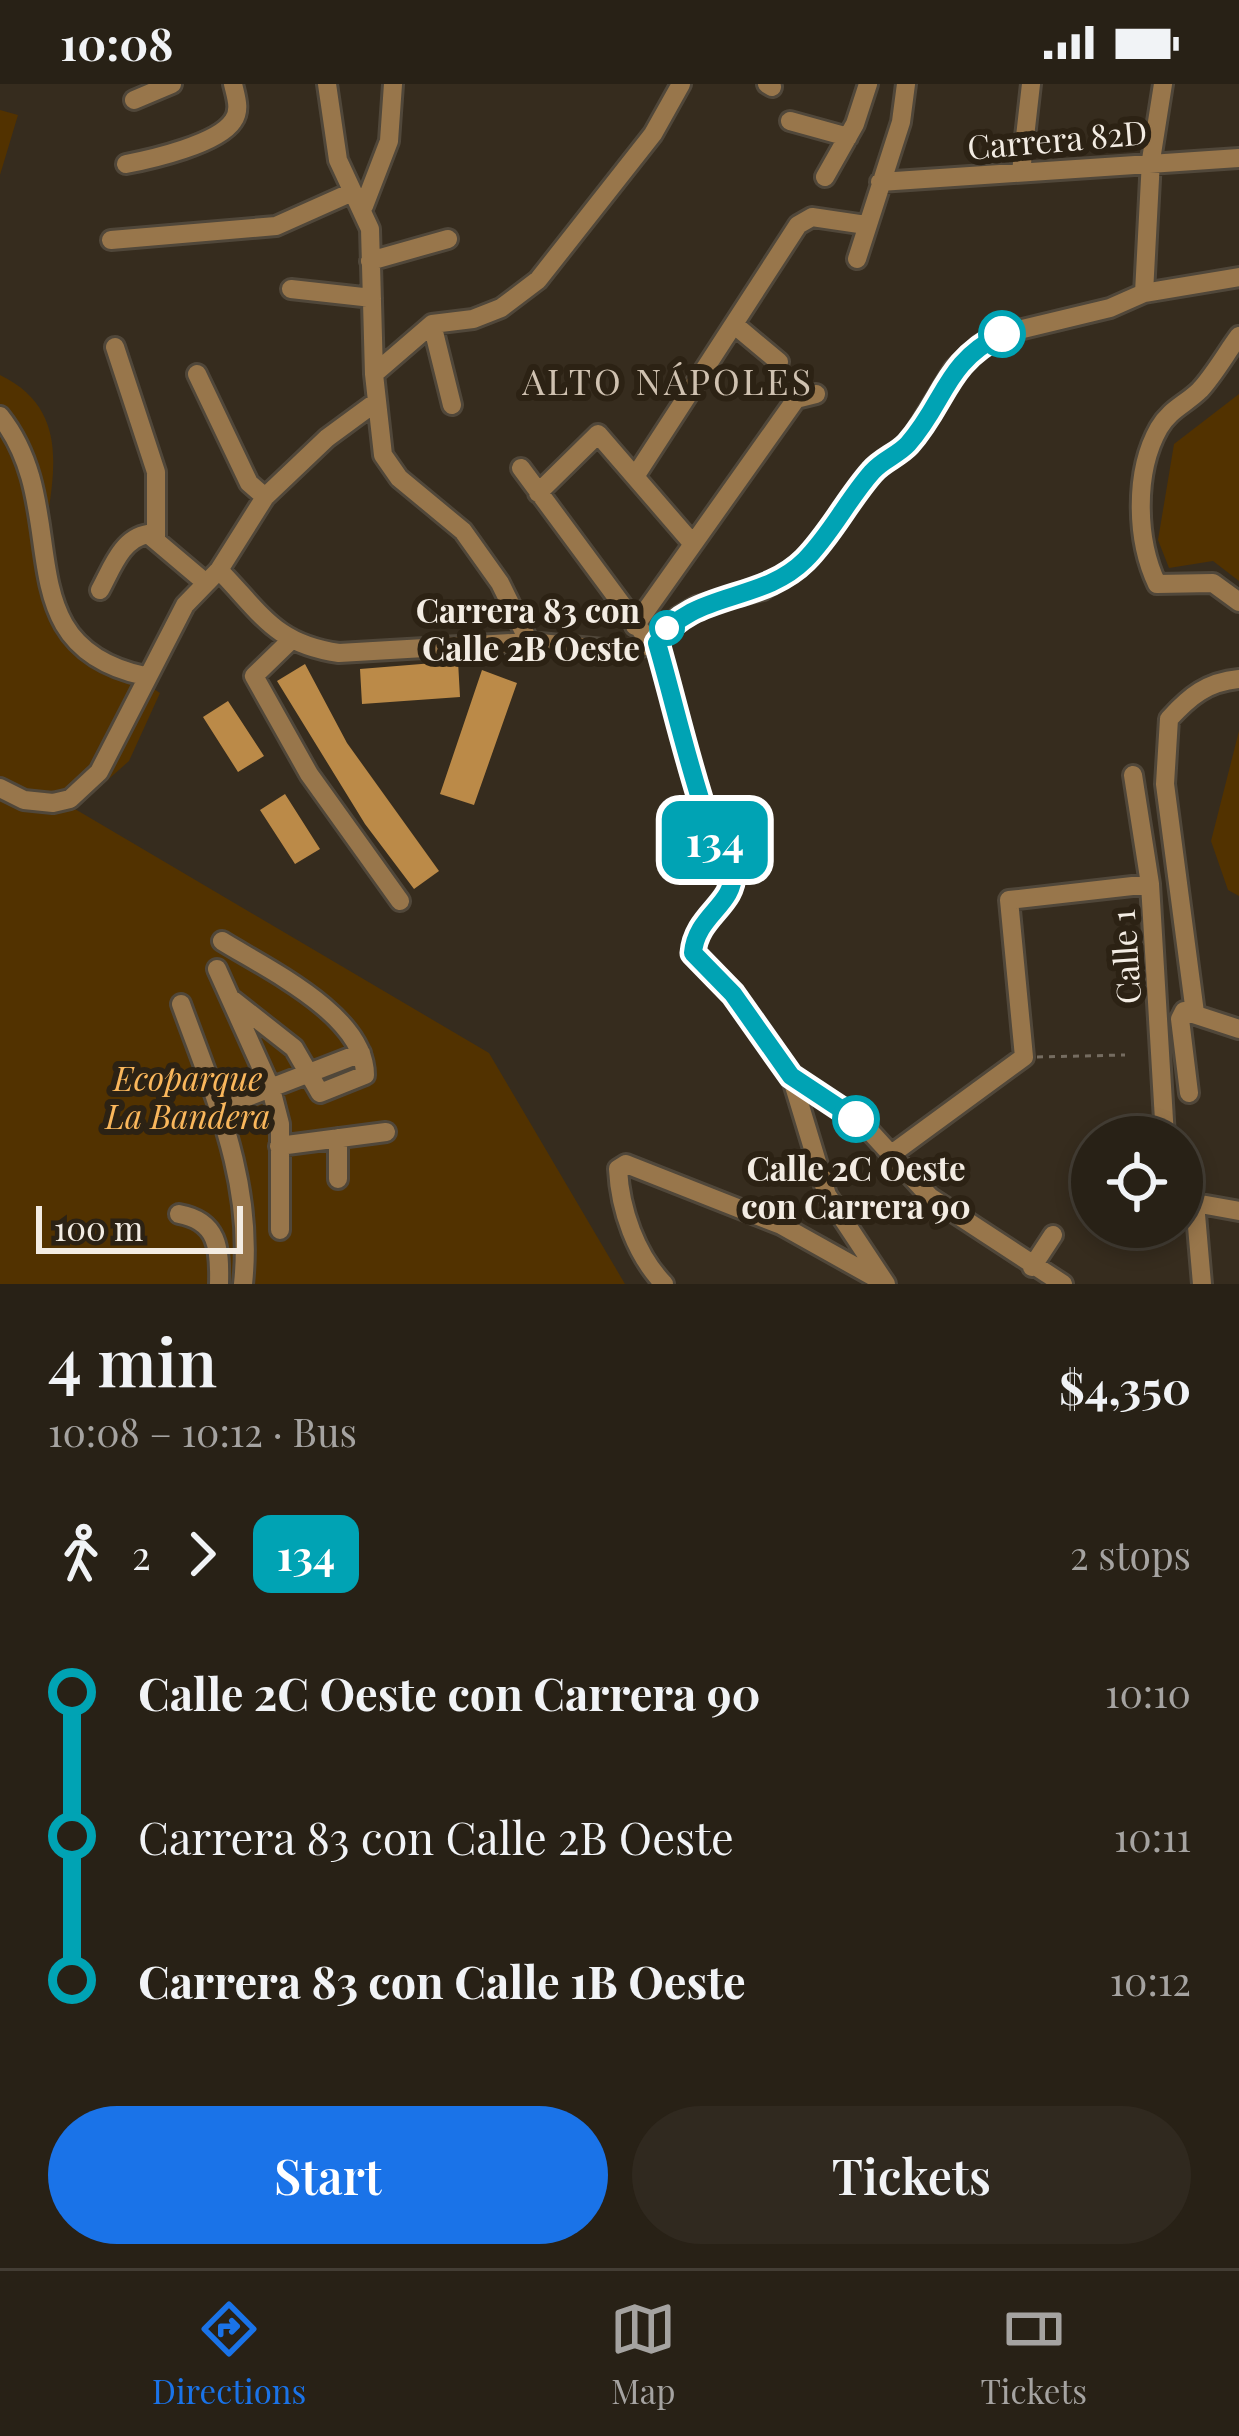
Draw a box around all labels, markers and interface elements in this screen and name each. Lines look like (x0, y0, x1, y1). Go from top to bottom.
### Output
text: 10:08 (60, 12, 174, 72)
street label: Carrera 82D (965, 108, 1149, 168)
unlabelled marker (980, 312, 1024, 356)
district label: ALTO NÁPOLES (521, 356, 814, 404)
place label: Carrera 83 con Calle 2B Oeste (416, 587, 640, 669)
marker: Carrera 83 con Calle 2B Oeste (651, 612, 683, 644)
line badge: 134 (646, 801, 784, 879)
text: 134 (686, 812, 744, 868)
street label: Calle 1 (1099, 908, 1149, 1006)
park label: Ecoparque La Bandera (104, 1055, 270, 1137)
marker: Calle 2C Oeste con Carrera 90 (834, 1097, 878, 1141)
map controls (1071, 1116, 1203, 1248)
button: locate (1071, 1116, 1203, 1248)
place label: Calle 2C Oeste con Carrera 90 (741, 1145, 971, 1227)
scale bar (36, 1200, 243, 1253)
text: 100 m (54, 1205, 143, 1249)
text: 4 min (48, 1316, 217, 1404)
text: $4,350 (1059, 1356, 1191, 1416)
text: 10:08 – 10:12 · Bus (48, 1405, 357, 1457)
icon: walk (48, 1521, 114, 1587)
icon: forward (169, 1521, 235, 1587)
text: 134 (277, 1526, 335, 1582)
text: 2 (132, 1528, 151, 1580)
text: 2 stops (1070, 1528, 1191, 1580)
text: Calle 2C Oeste con Carrera 90 (138, 1662, 761, 1722)
text: 10:10 (1105, 1666, 1191, 1718)
text: Carrera 83 con Calle 2B Oeste (138, 1806, 734, 1866)
text: 10:11 (1114, 1810, 1191, 1862)
text: Carrera 83 con Calle 1B Oeste (138, 1950, 746, 2010)
text: 10:12 (1110, 1954, 1191, 2006)
button: Start (48, 2106, 608, 2244)
button: Tickets (632, 2106, 1191, 2244)
tab: Directions (152, 2296, 306, 2412)
tab: Map (610, 2296, 676, 2412)
tab: Tickets (980, 2296, 1087, 2412)

